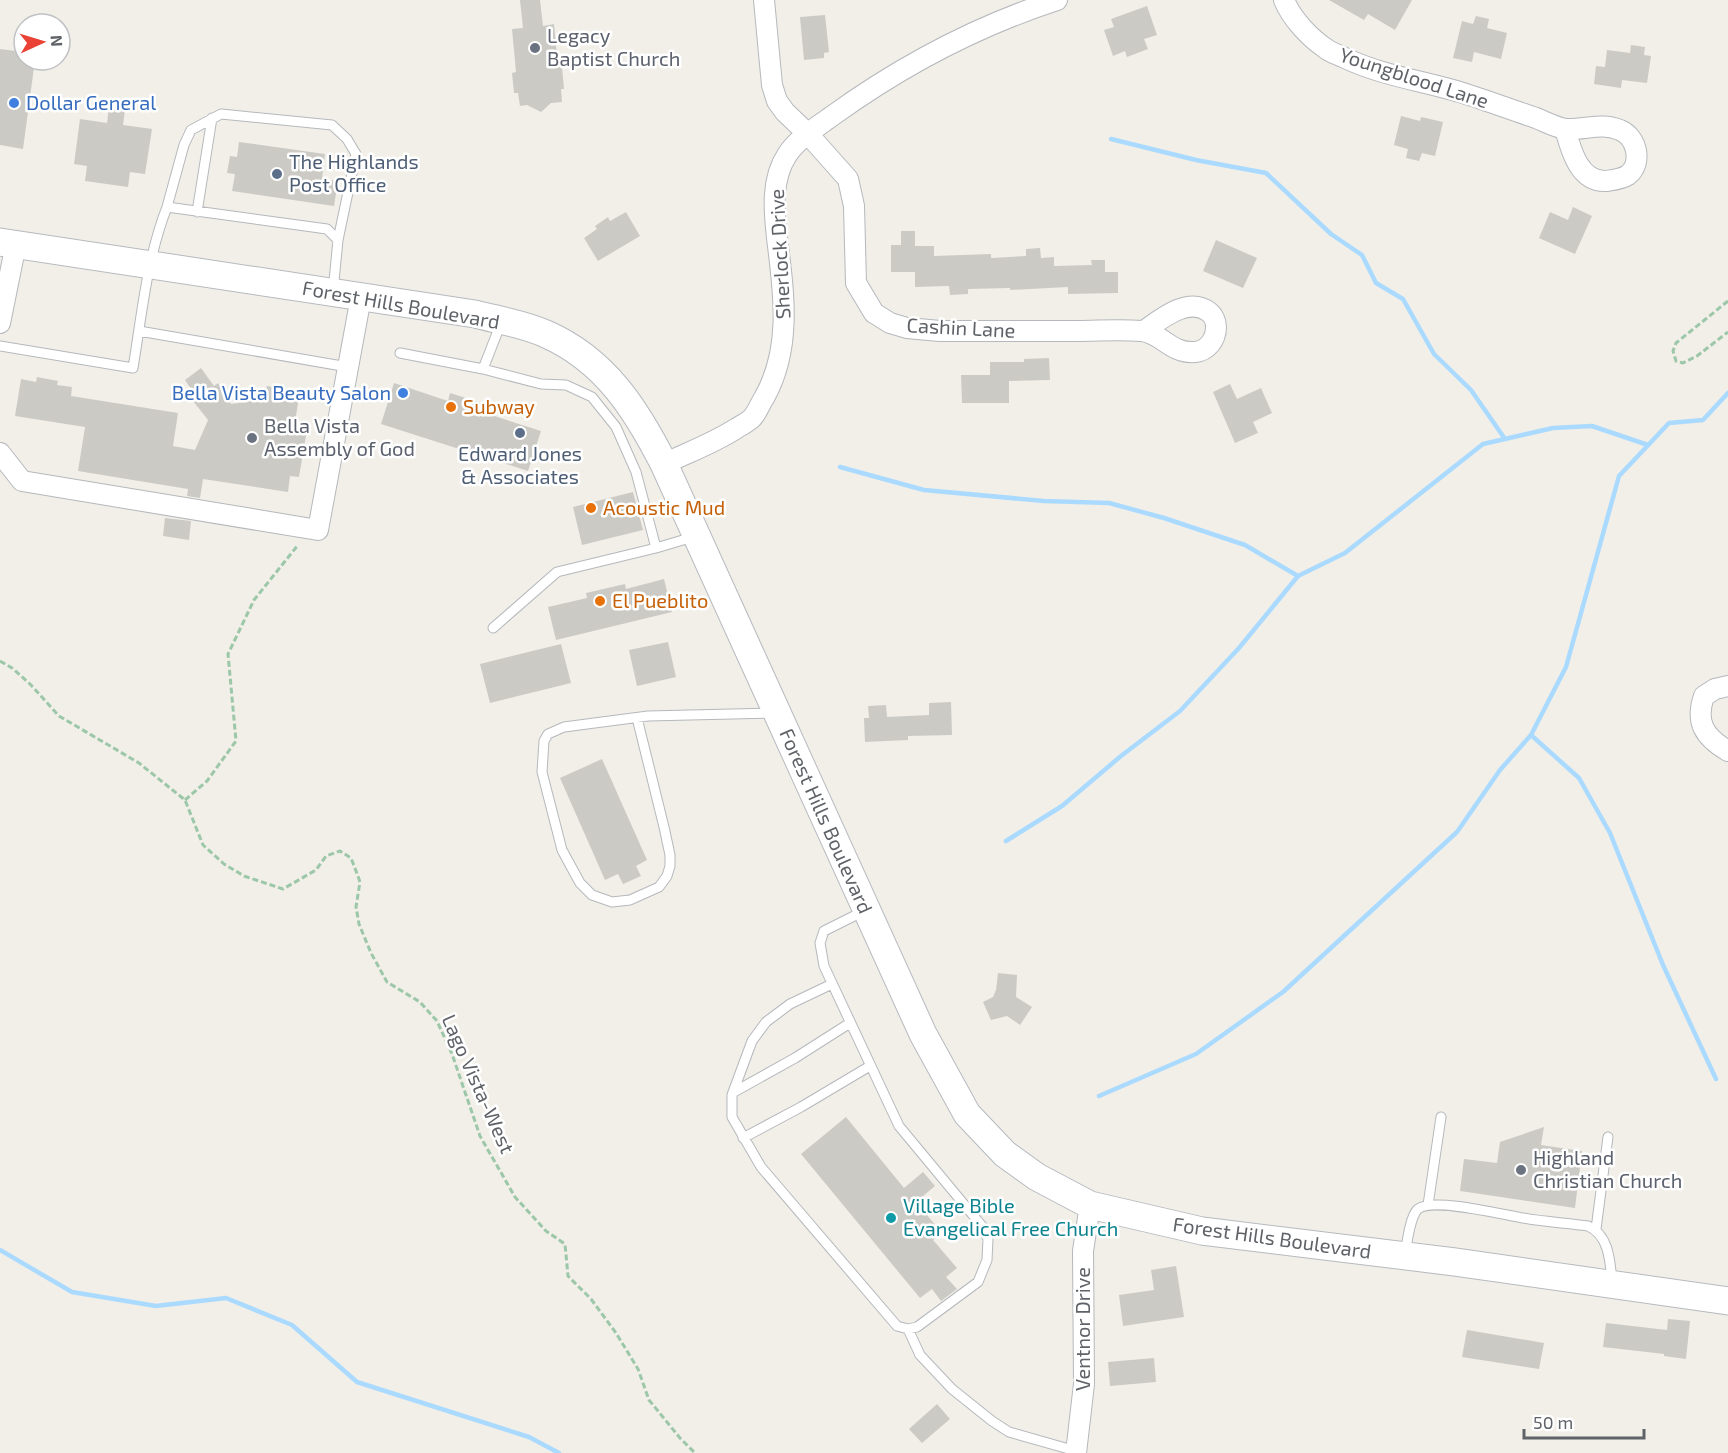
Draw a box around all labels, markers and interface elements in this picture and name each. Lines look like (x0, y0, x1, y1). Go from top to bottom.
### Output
north arrow (12, 12, 72, 72)
place label: Legacy Baptist Church (547, 23, 680, 70)
text: N (48, 34, 67, 47)
marker: Legacy Baptist Church (528, 41, 542, 55)
street label: Youngblood Lane (1337, 42, 1492, 112)
place label: Dollar General (26, 90, 156, 114)
marker: Dollar General (7, 96, 21, 110)
place label: The Highlands Post Office (289, 149, 419, 196)
marker: The Highlands Post Office (270, 167, 284, 181)
street label: Sherlock Drive (764, 188, 794, 320)
street label: Forest Hills Boulevard (301, 275, 502, 333)
street label: Cashin Lane (906, 312, 1016, 342)
place label: Bella Vista Beauty Salon (172, 380, 391, 404)
marker: Bella Vista Beauty Salon (396, 386, 410, 400)
place label: Subway (463, 394, 535, 418)
marker: Subway (444, 400, 458, 414)
place label: Bella Vista Assembly of God (264, 413, 415, 460)
marker: Edward Jones & Associates (513, 426, 527, 440)
marker: Bella Vista Assembly of God (245, 431, 259, 445)
place label: Edward Jones & Associates (458, 441, 582, 488)
place label: Acoustic Mud (603, 495, 725, 519)
marker: Acoustic Mud (584, 501, 598, 515)
place label: El Pueblito (612, 588, 708, 612)
marker: El Pueblito (593, 594, 607, 608)
street label: Forest Hills Boulevard (775, 724, 879, 917)
street label: Lago Vista-West (438, 1010, 520, 1157)
place label: Highland Christian Church (1533, 1145, 1682, 1192)
marker: Highland Christian Church (1514, 1163, 1528, 1177)
place label: Village Bible Evangelical Free Church (903, 1193, 1118, 1240)
marker: Village Bible Evangelical Free Church (884, 1211, 898, 1225)
street label: Forest Hills Boulevard (1171, 1211, 1373, 1263)
street label: Ventnor Drive (1070, 1267, 1094, 1391)
scale bar (1524, 1402, 1644, 1440)
text: 50 m (1533, 1411, 1573, 1433)

